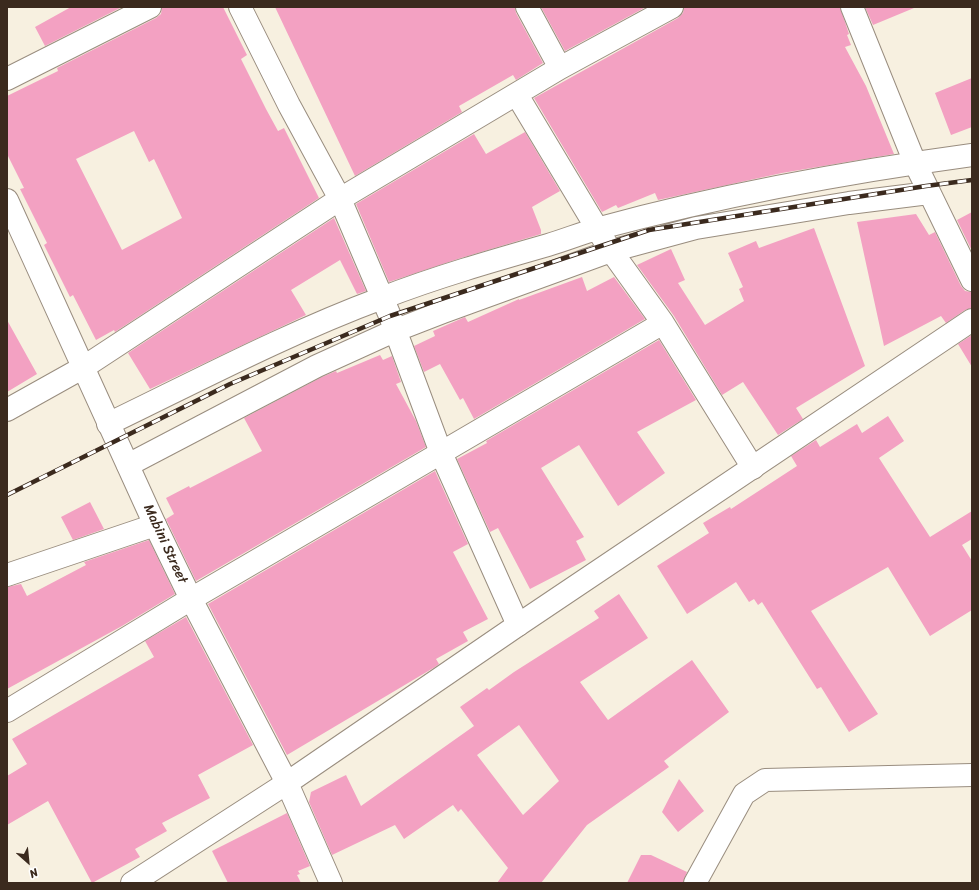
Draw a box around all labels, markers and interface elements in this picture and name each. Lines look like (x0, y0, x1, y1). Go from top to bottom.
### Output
street label: Mabini Street (139, 502, 191, 586)
north arrow (8, 842, 48, 882)
text: N (26, 863, 41, 883)

